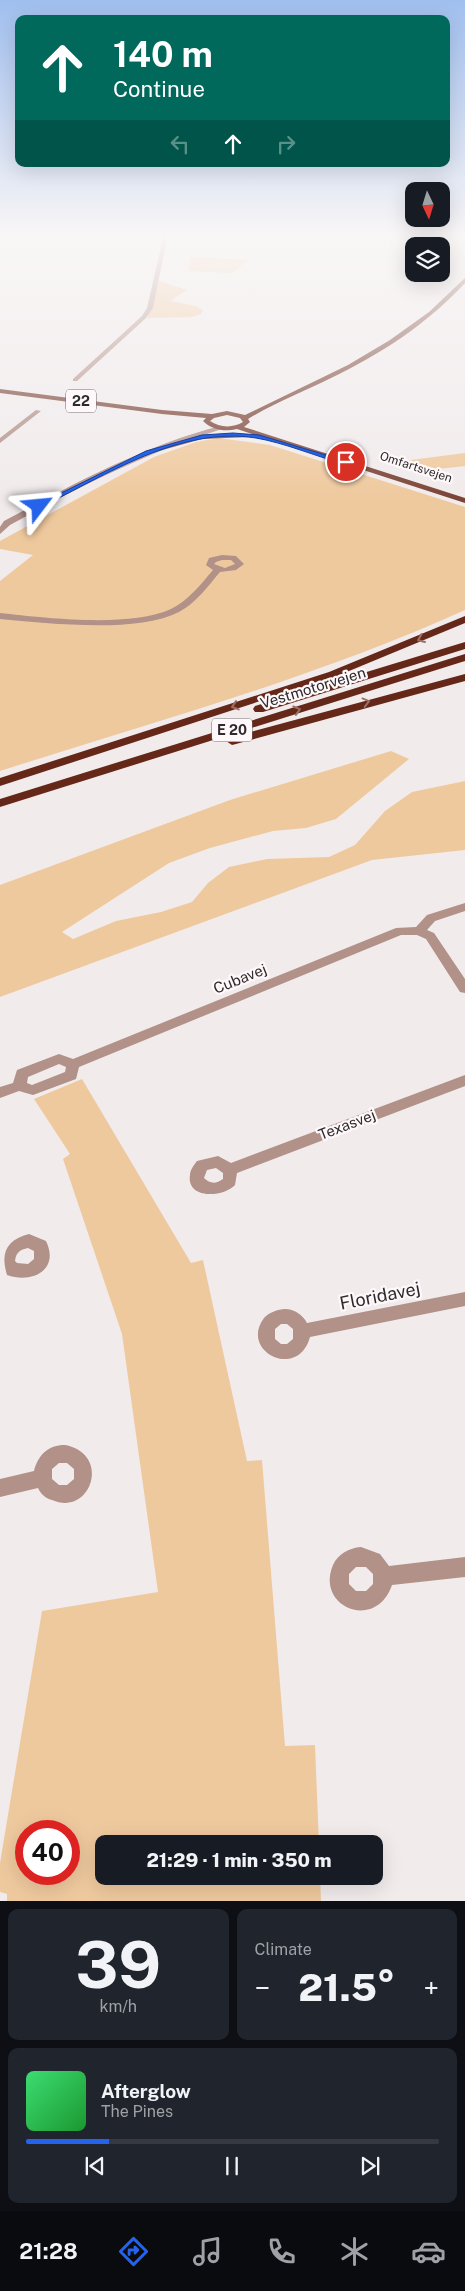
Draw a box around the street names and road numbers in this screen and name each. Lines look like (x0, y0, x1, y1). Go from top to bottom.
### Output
road number: 22 (66, 390, 96, 412)
street label: Omfartsvejen (378, 449, 454, 485)
street label: Vestmotorvejen (258, 663, 368, 712)
road number: E 20 (212, 718, 252, 742)
street label: Cubavej (211, 960, 269, 997)
street label: Texasvej (316, 1106, 378, 1143)
street label: Floridavej (338, 1277, 422, 1314)

